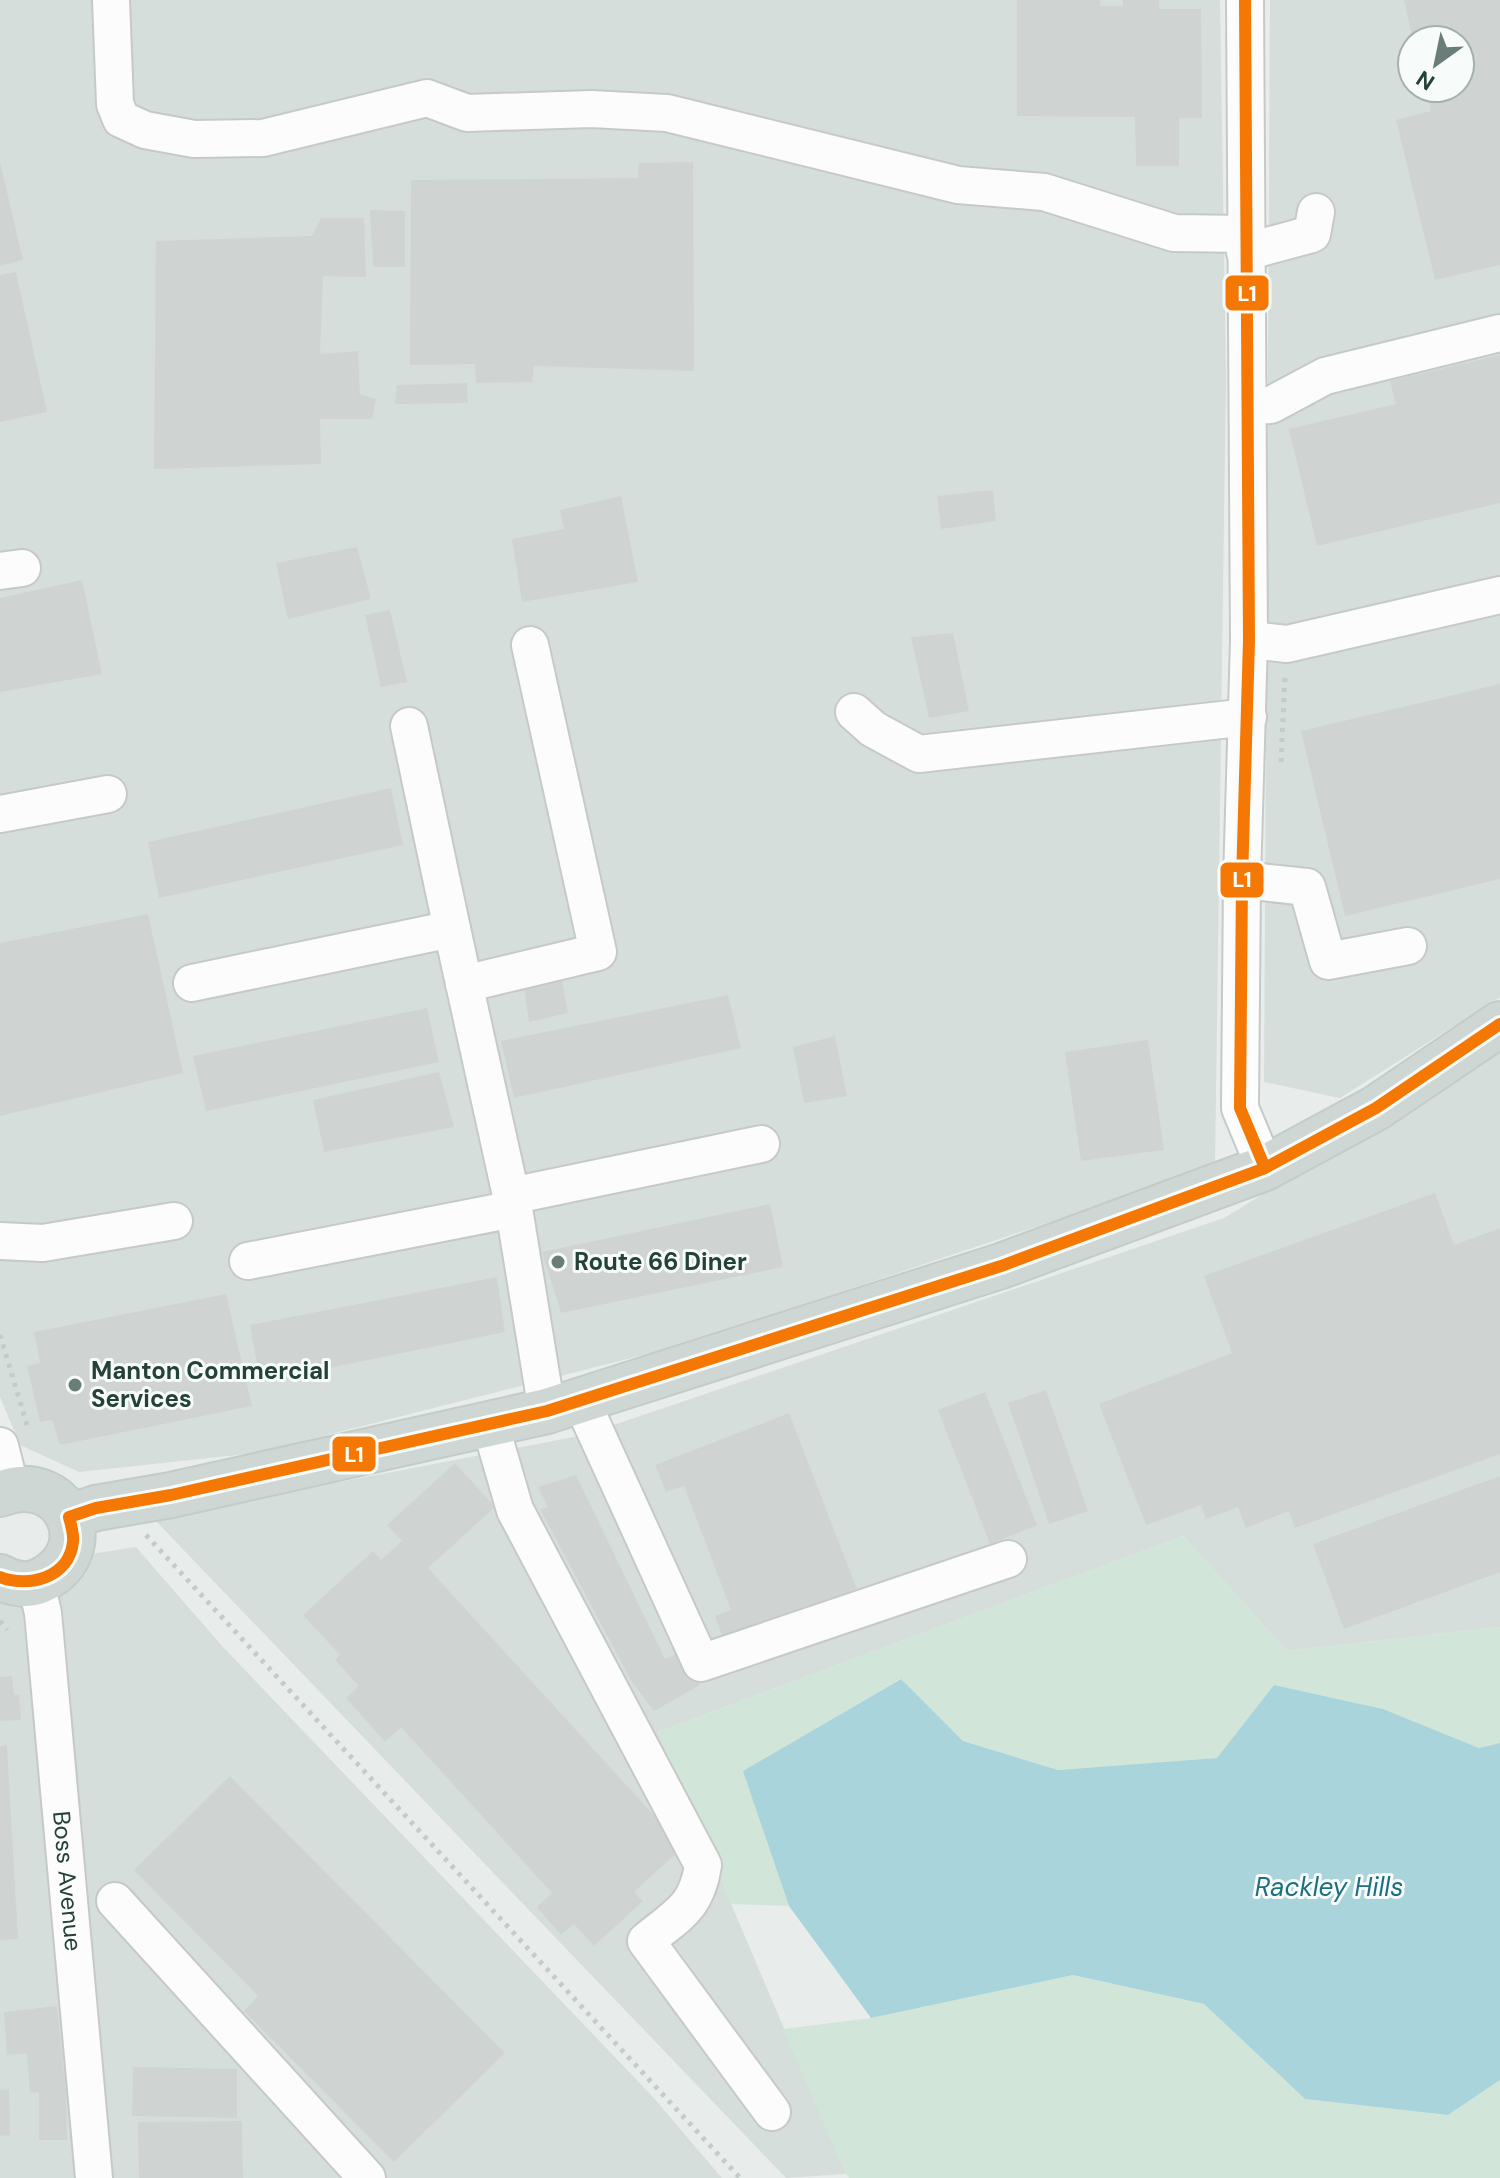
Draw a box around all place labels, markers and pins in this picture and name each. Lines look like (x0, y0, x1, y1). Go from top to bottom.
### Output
place label: Route 66 Diner (574, 1246, 747, 1277)
marker: Route 66 Diner (549, 1253, 567, 1271)
place label: Manton Commercial Services (91, 1355, 330, 1414)
marker: Manton Commercial Services (66, 1376, 84, 1394)

